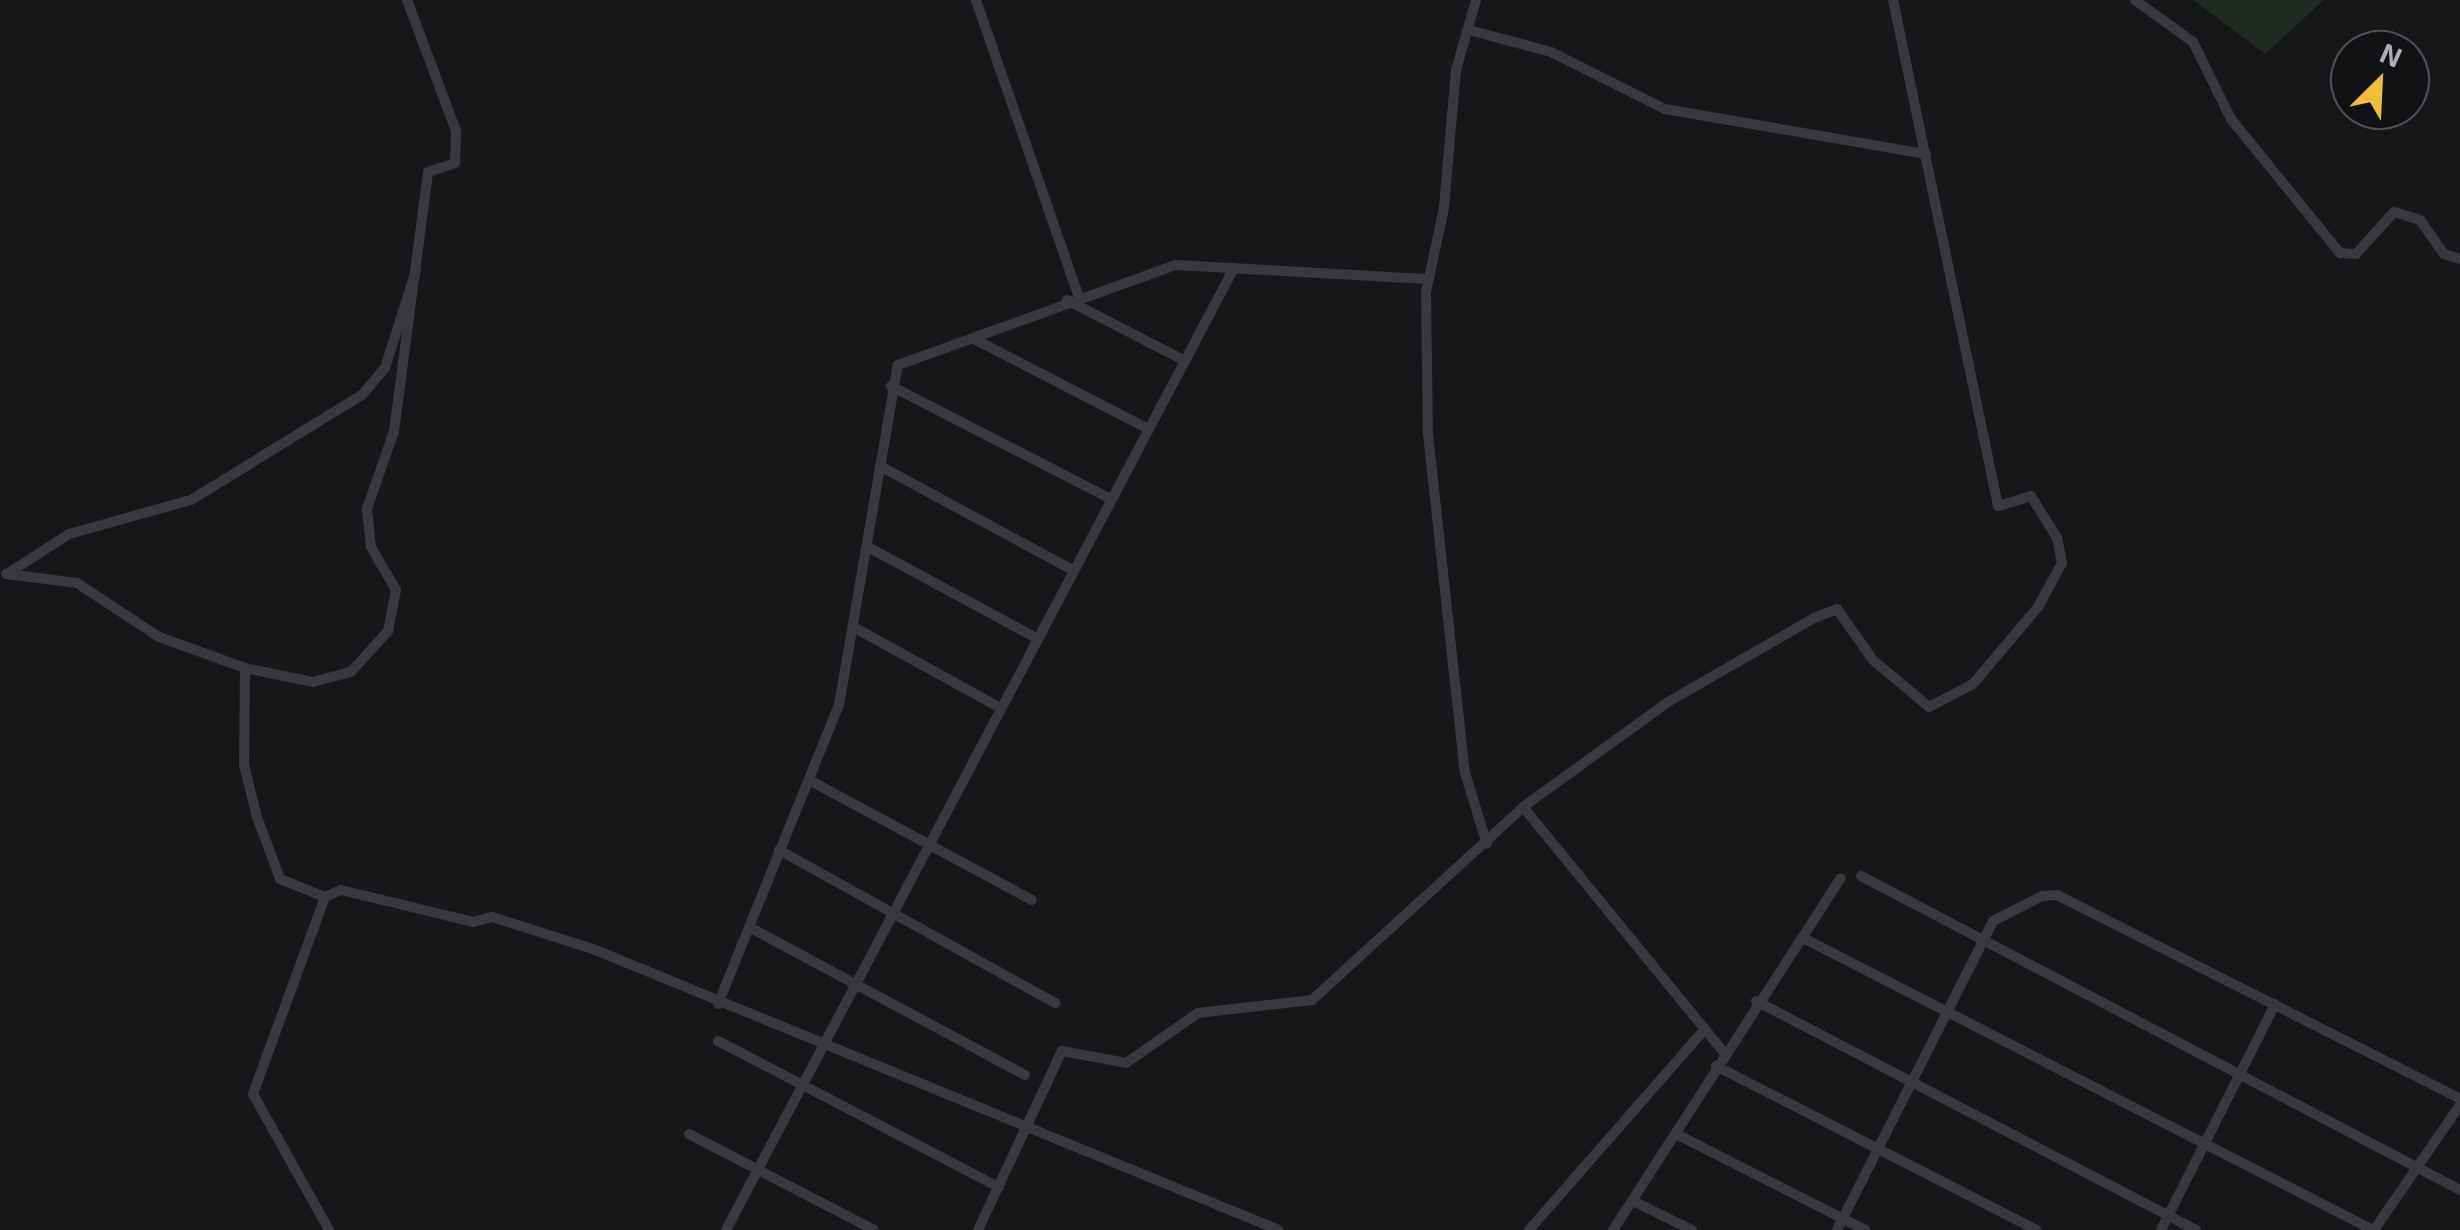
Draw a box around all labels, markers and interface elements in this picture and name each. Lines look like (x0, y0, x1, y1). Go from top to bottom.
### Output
north arrow (2330, 30, 2430, 130)
text: N (2375, 35, 2408, 74)

